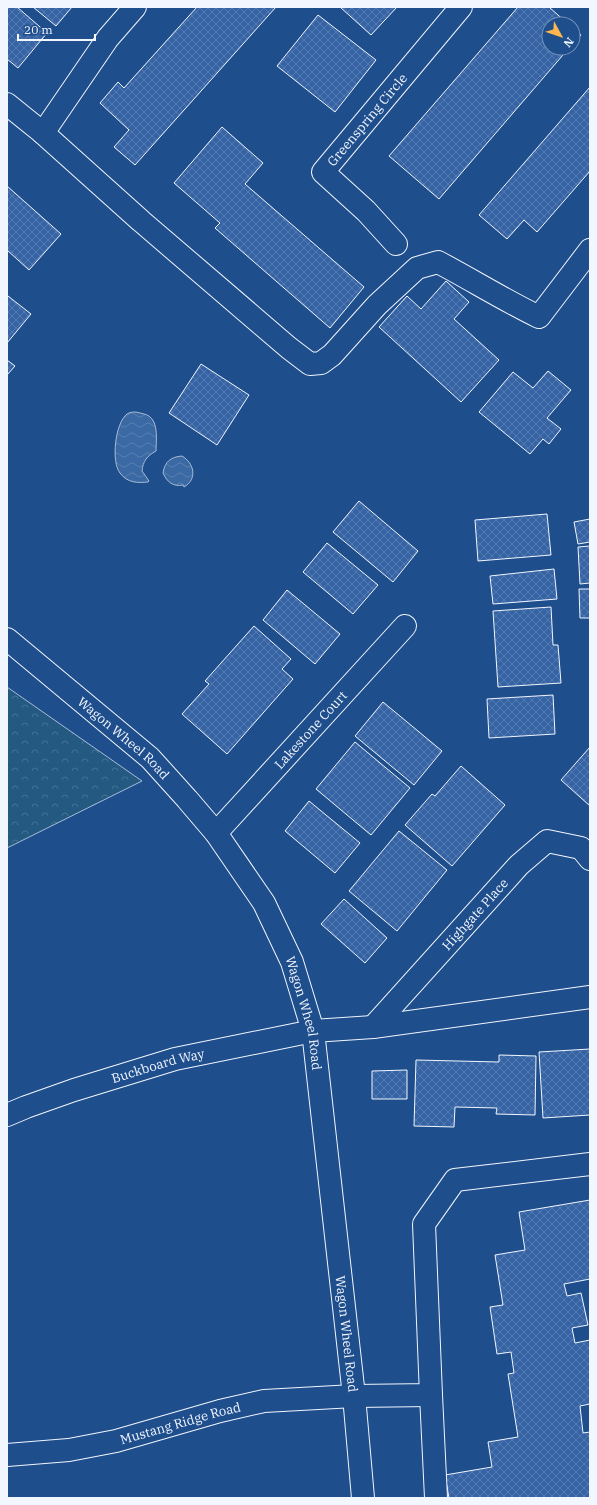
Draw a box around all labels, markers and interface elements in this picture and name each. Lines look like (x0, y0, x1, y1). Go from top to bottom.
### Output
scale bar (18, 16, 95, 42)
north arrow (541, 16, 581, 56)
text: 20 m (24, 22, 53, 37)
text: N (560, 35, 577, 50)
street label: Greenspring Circle (324, 70, 411, 170)
street label: Lakestone Court (271, 687, 351, 773)
street label: Wagon Wheel Road (74, 693, 173, 783)
street label: Highgate Place (438, 875, 512, 954)
street label: Wagon Wheel Road (282, 954, 325, 1071)
street label: Buckboard Way (109, 1045, 206, 1087)
street label: Wagon Wheel Road (332, 1275, 362, 1393)
street label: Mustang Ridge Road (118, 1399, 243, 1448)

